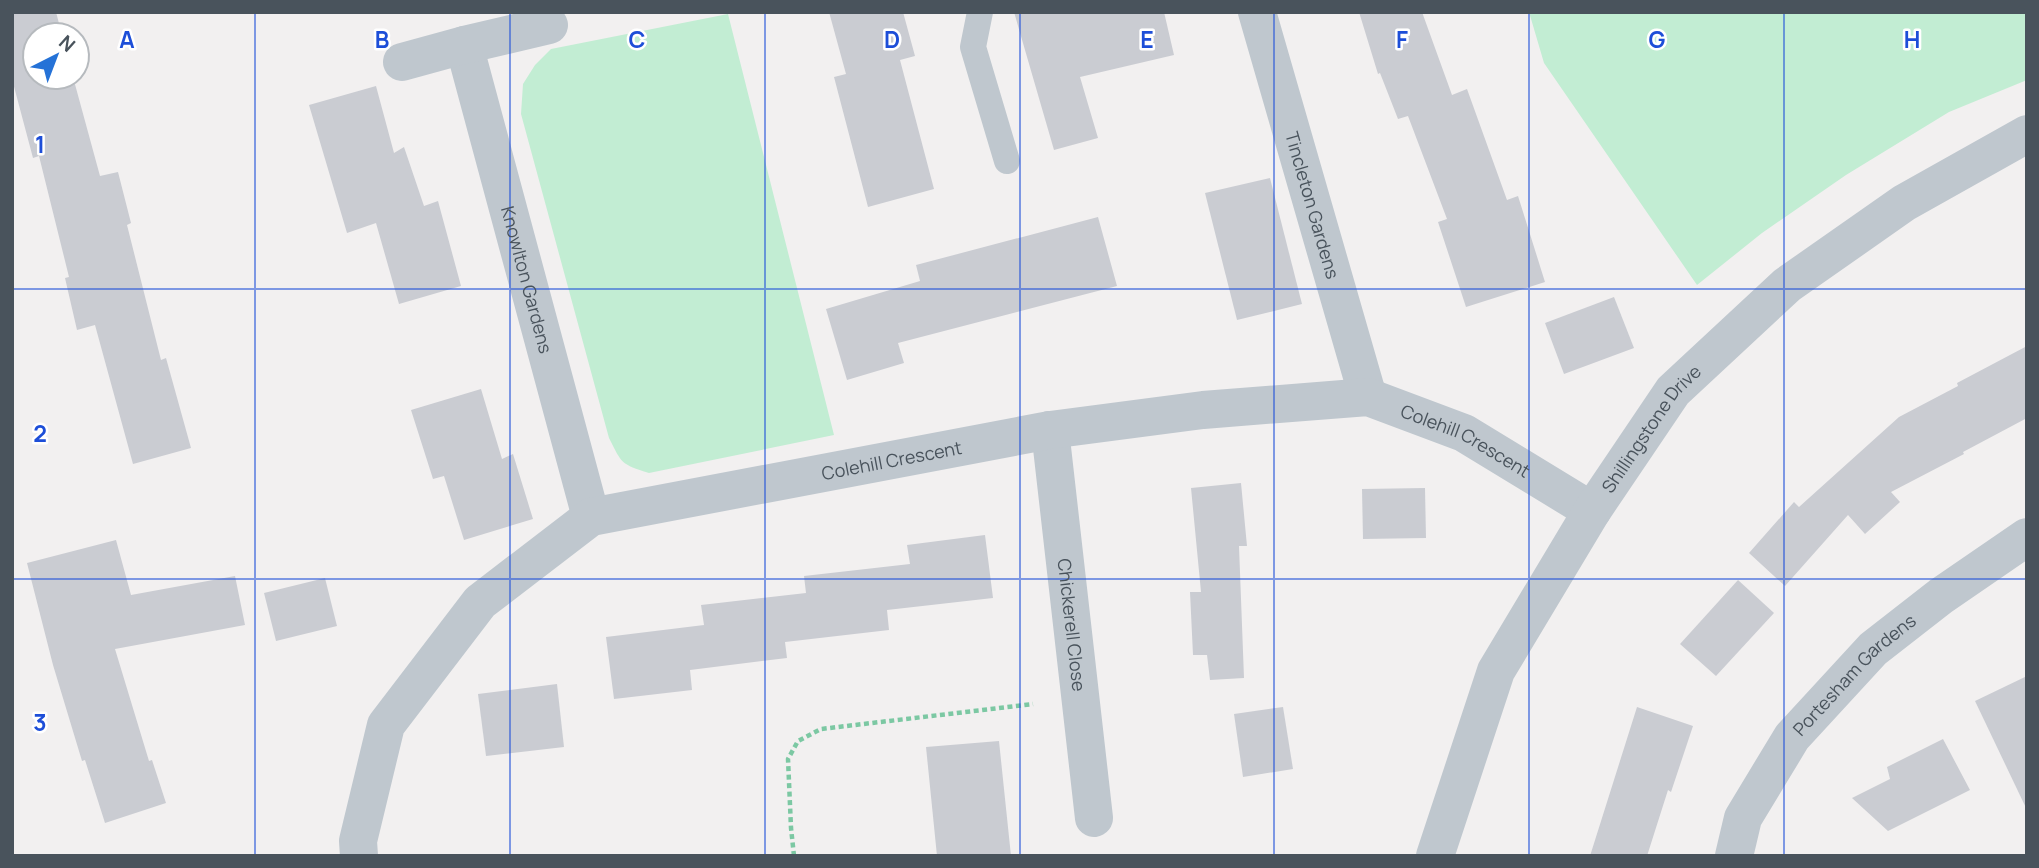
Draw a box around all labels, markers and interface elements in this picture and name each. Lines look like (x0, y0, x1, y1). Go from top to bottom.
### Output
north arrow (21, 21, 91, 91)
text: A (119, 23, 135, 55)
text: B (375, 23, 389, 55)
text: C (629, 23, 646, 55)
text: D (884, 23, 900, 55)
text: E (1140, 23, 1154, 55)
text: F (1396, 23, 1408, 55)
text: G (1649, 23, 1666, 55)
text: H (1904, 23, 1920, 55)
text: N (54, 29, 81, 58)
text: 1 (35, 128, 45, 160)
street label: Tincleton Gardens (1280, 129, 1345, 281)
street label: Knowlton Gardens (496, 203, 558, 356)
street label: Shillingstone Drive (1596, 359, 1706, 497)
street label: Colehill Crescent (1397, 398, 1535, 483)
text: 2 (33, 417, 47, 449)
street label: Colehill Crescent (820, 435, 964, 485)
street label: Chickerell Close (1053, 557, 1092, 692)
street label: Portesham Gardens (1787, 608, 1921, 741)
text: 3 (33, 706, 47, 738)

